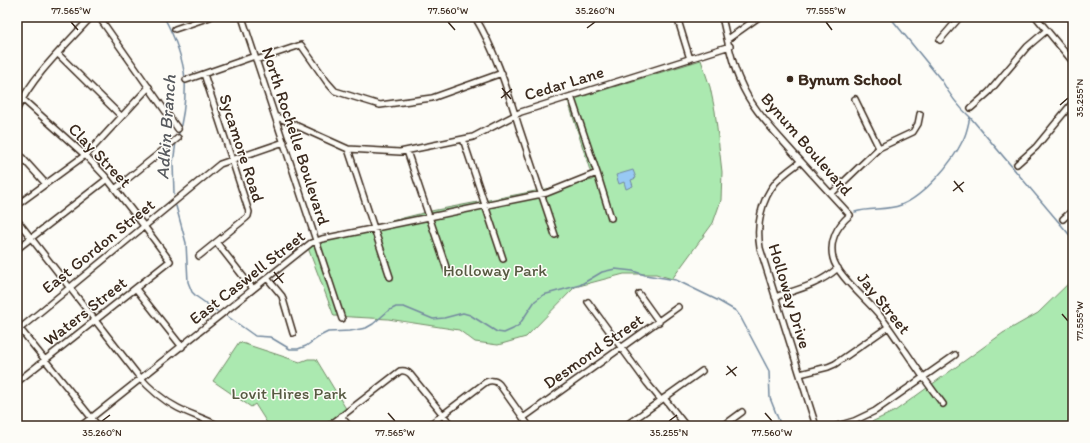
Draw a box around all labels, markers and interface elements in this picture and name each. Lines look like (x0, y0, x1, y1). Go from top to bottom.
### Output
text: 77.565°W (51, 4, 91, 17)
text: 77.560°W (428, 4, 469, 17)
text: 35.260°N (575, 4, 615, 17)
text: 77.555°W (806, 4, 846, 17)
street label: North Rochelle Boulevard (258, 45, 334, 227)
street label: Cedar Lane (522, 61, 606, 105)
place label: Bynum School (798, 69, 902, 90)
water label: Adkin Branch (151, 74, 181, 180)
marker: Bynum School (785, 74, 795, 84)
text: 35.255°N (1073, 78, 1086, 117)
street label: Bynum Boulevard (757, 89, 857, 200)
street label: Sycamore Road (215, 92, 269, 204)
street label: Clay Street (64, 119, 136, 192)
street label: East Gordon Street (38, 194, 159, 298)
street label: East Caswell Street (185, 226, 309, 328)
street label: Holloway Drive (765, 241, 815, 351)
park label: Holloway Park (443, 260, 547, 280)
street label: Jay Street (853, 268, 915, 338)
street label: Waters Street (39, 272, 131, 350)
text: 77.555°W (1073, 301, 1086, 341)
street label: Desmond Street (539, 309, 647, 393)
park label: Lovit Hires Park (231, 383, 347, 403)
text: 35.260°N (82, 426, 122, 439)
text: 77.565°W (375, 426, 415, 439)
text: 35.255°N (650, 426, 689, 439)
text: 77.560°W (752, 426, 793, 439)

